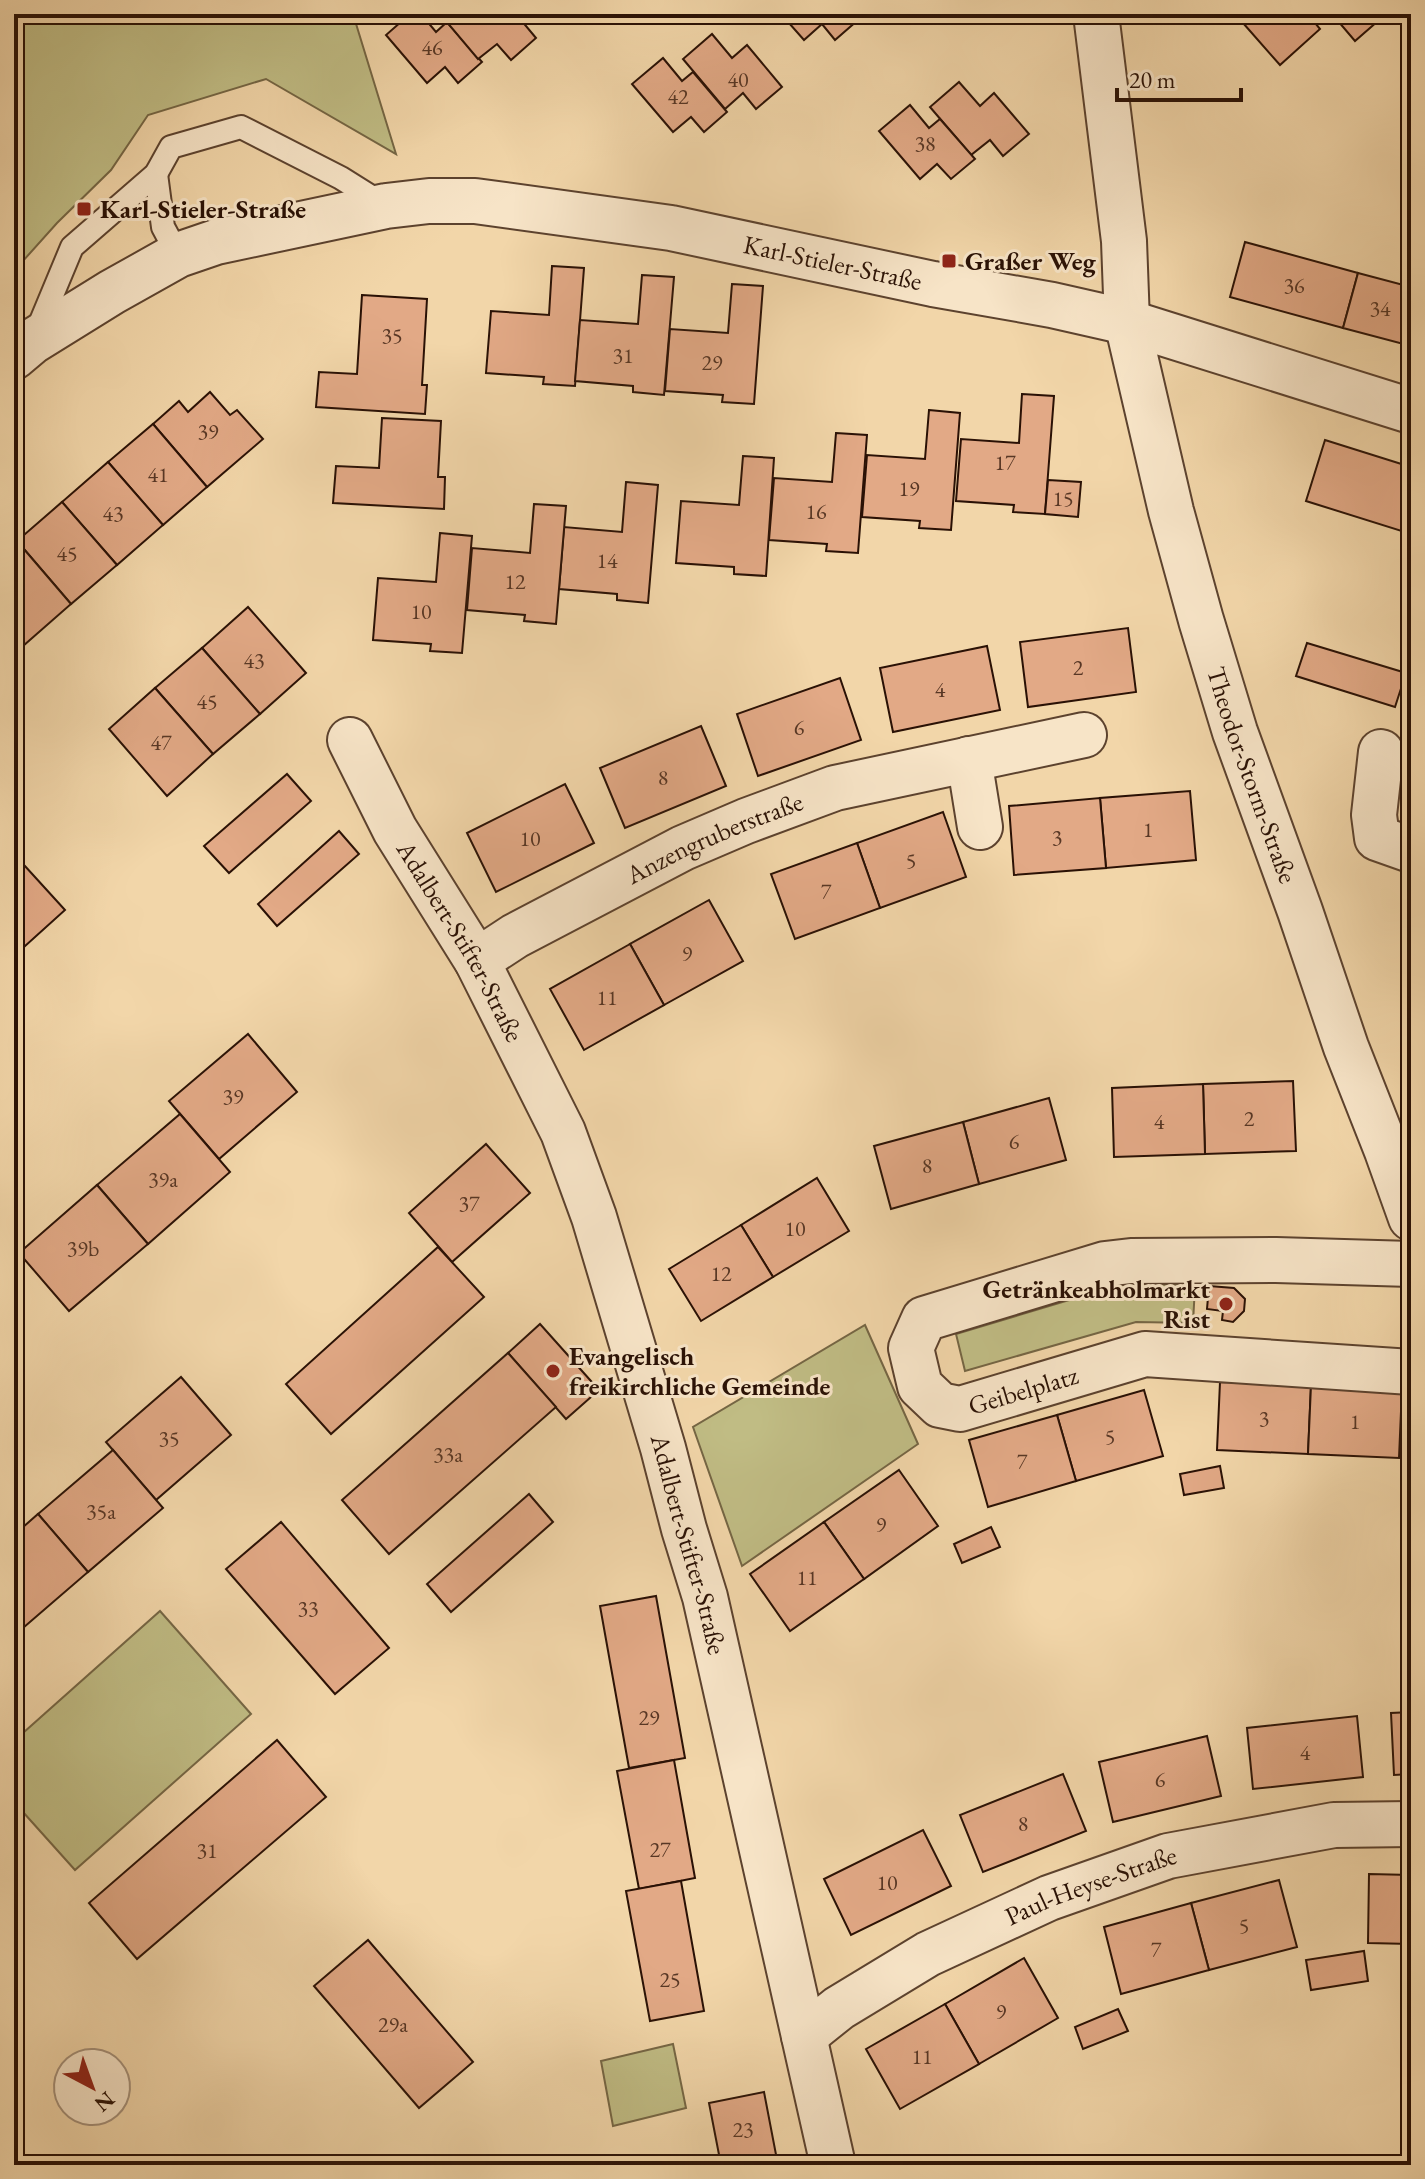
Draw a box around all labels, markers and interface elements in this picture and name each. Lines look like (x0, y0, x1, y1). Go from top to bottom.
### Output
house number: 46 (421, 33, 443, 62)
scale bar (1117, 52, 1241, 102)
text: 20 m (1129, 64, 1176, 95)
house number: 40 (727, 65, 749, 94)
house number: 42 (667, 82, 689, 111)
house number: 38 (914, 129, 936, 158)
place label: Karl-Stieler-Straße (100, 192, 306, 226)
marker: Karl-Stieler-Straße (75, 200, 93, 218)
street label: Karl-Stieler-Straße (740, 227, 925, 298)
place label: Graßer Weg (965, 244, 1097, 278)
marker: Graßer Weg (940, 252, 958, 270)
house number: 36 (1283, 271, 1305, 300)
house number: 34 (1369, 294, 1391, 323)
house number: 35 (381, 321, 403, 350)
house number: 31 (612, 341, 634, 370)
house number: 29 (701, 348, 723, 377)
house number: 39 (197, 417, 219, 446)
house number: 17 (994, 448, 1016, 477)
house number: 41 (147, 460, 169, 489)
house number: 19 (898, 474, 920, 503)
house number: 15 (1052, 484, 1074, 513)
house number: 16 (805, 497, 827, 526)
house number: 43 (102, 499, 124, 528)
house number: 45 (56, 539, 78, 568)
house number: 14 (596, 546, 618, 575)
house number: 12 (504, 567, 526, 596)
house number: 10 (410, 597, 432, 626)
house number: 43 (243, 646, 265, 675)
house number: 2 (1073, 653, 1084, 682)
street label: Theodor-Storm-Straße (1199, 662, 1305, 888)
house number: 4 (935, 675, 946, 704)
house number: 45 (196, 687, 218, 716)
house number: 6 (794, 713, 805, 742)
house number: 47 (150, 728, 172, 757)
house number: 8 (658, 763, 668, 792)
street label: Anzengruberstraße (619, 784, 808, 892)
house number: 1 (1143, 815, 1153, 844)
house number: 3 (1052, 823, 1062, 852)
house number: 10 (519, 824, 541, 853)
street label: Adalbert-Stifter-Straße (389, 834, 532, 1048)
house number: 5 (906, 846, 916, 875)
house number: 7 (821, 877, 832, 906)
house number: 9 (682, 939, 693, 968)
house number: 11 (596, 983, 618, 1012)
house number: 39 (222, 1082, 244, 1111)
house number: 2 (1244, 1104, 1255, 1133)
house number: 4 (1154, 1107, 1165, 1136)
house number: 6 (1009, 1127, 1020, 1156)
house number: 8 (922, 1151, 932, 1180)
house number: 39a (148, 1165, 178, 1194)
house number: 37 (458, 1189, 480, 1218)
house number: 10 (784, 1214, 806, 1243)
house number: 39b (67, 1234, 99, 1263)
house number: 12 (710, 1259, 732, 1288)
place label: Getränkeabholmarkt Rist (983, 1272, 1210, 1336)
marker: Getränkeabholmarkt Rist (1217, 1295, 1235, 1313)
place label: Evangelisch freikirchliche Gemeinde (569, 1339, 830, 1403)
street label: Geibelplatz (964, 1358, 1082, 1423)
marker: Evangelisch freikirchliche Gemeinde (544, 1362, 562, 1380)
house number: 3 (1259, 1404, 1269, 1433)
house number: 1 (1350, 1407, 1360, 1436)
house number: 5 (1105, 1422, 1115, 1451)
house number: 35 (158, 1424, 180, 1453)
street label: Adalbert-Stifter-Straße (643, 1429, 734, 1658)
house number: 33a (433, 1440, 463, 1469)
house number: 7 (1017, 1447, 1028, 1476)
house number: 35a (86, 1497, 116, 1526)
house number: 9 (876, 1510, 887, 1539)
house number: 11 (796, 1563, 818, 1592)
house number: 33 (297, 1594, 319, 1623)
house number: 29 (638, 1703, 660, 1732)
house number: 4 (1300, 1738, 1311, 1767)
house number: 6 (1155, 1765, 1166, 1794)
house number: 8 (1018, 1809, 1028, 1838)
house number: 27 (649, 1835, 671, 1864)
house number: 31 (196, 1836, 218, 1865)
street label: Paul-Heyse-Straße (999, 1838, 1179, 1933)
house number: 10 (876, 1868, 898, 1897)
house number: 5 (1239, 1911, 1249, 1940)
house number: 7 (1151, 1935, 1162, 1964)
house number: 25 (659, 1965, 681, 1994)
house number: 9 (996, 1997, 1007, 2026)
house number: 29a (378, 2010, 408, 2039)
house number: 11 (911, 2042, 933, 2071)
north arrow (52, 2047, 132, 2127)
text: N (88, 2085, 121, 2119)
house number: 23 (732, 2115, 754, 2144)

